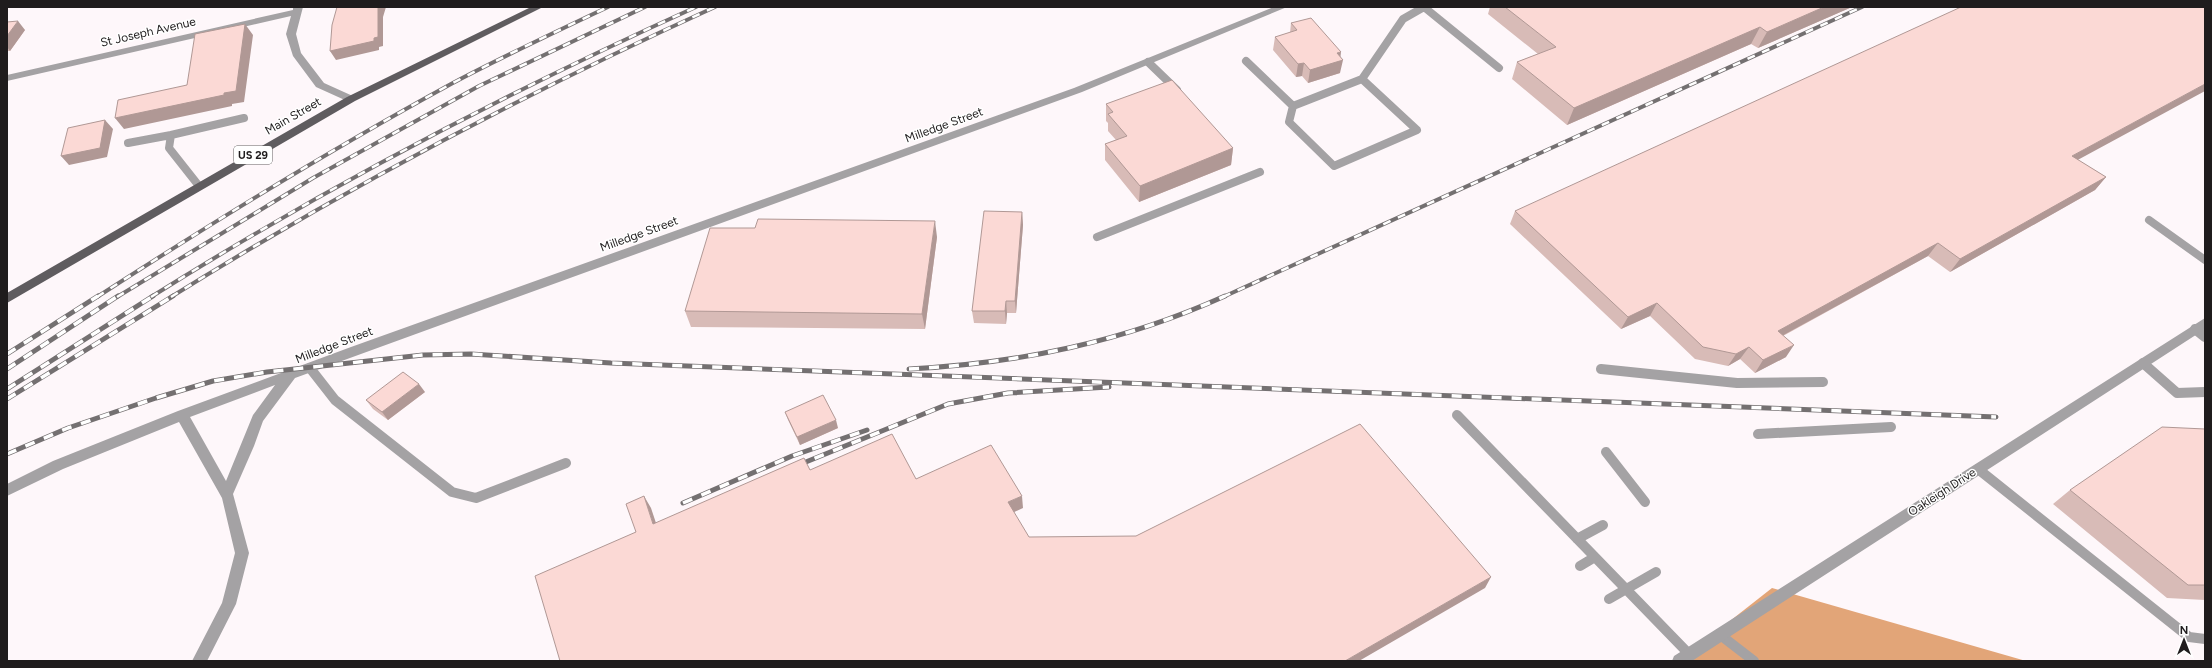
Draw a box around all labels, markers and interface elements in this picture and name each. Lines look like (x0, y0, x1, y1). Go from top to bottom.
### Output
street label: St Joseph Avenue (99, 14, 197, 50)
street label: Main Street (263, 94, 324, 138)
street label: Milledge Street (903, 104, 985, 146)
road number: US 29 (234, 146, 272, 164)
street label: Milledge Street (598, 213, 680, 255)
street label: Milledge Street (293, 324, 375, 366)
street label: Oakleigh Drive (1906, 465, 1979, 519)
north arrow (2164, 620, 2204, 660)
text: N (2180, 624, 2188, 637)

